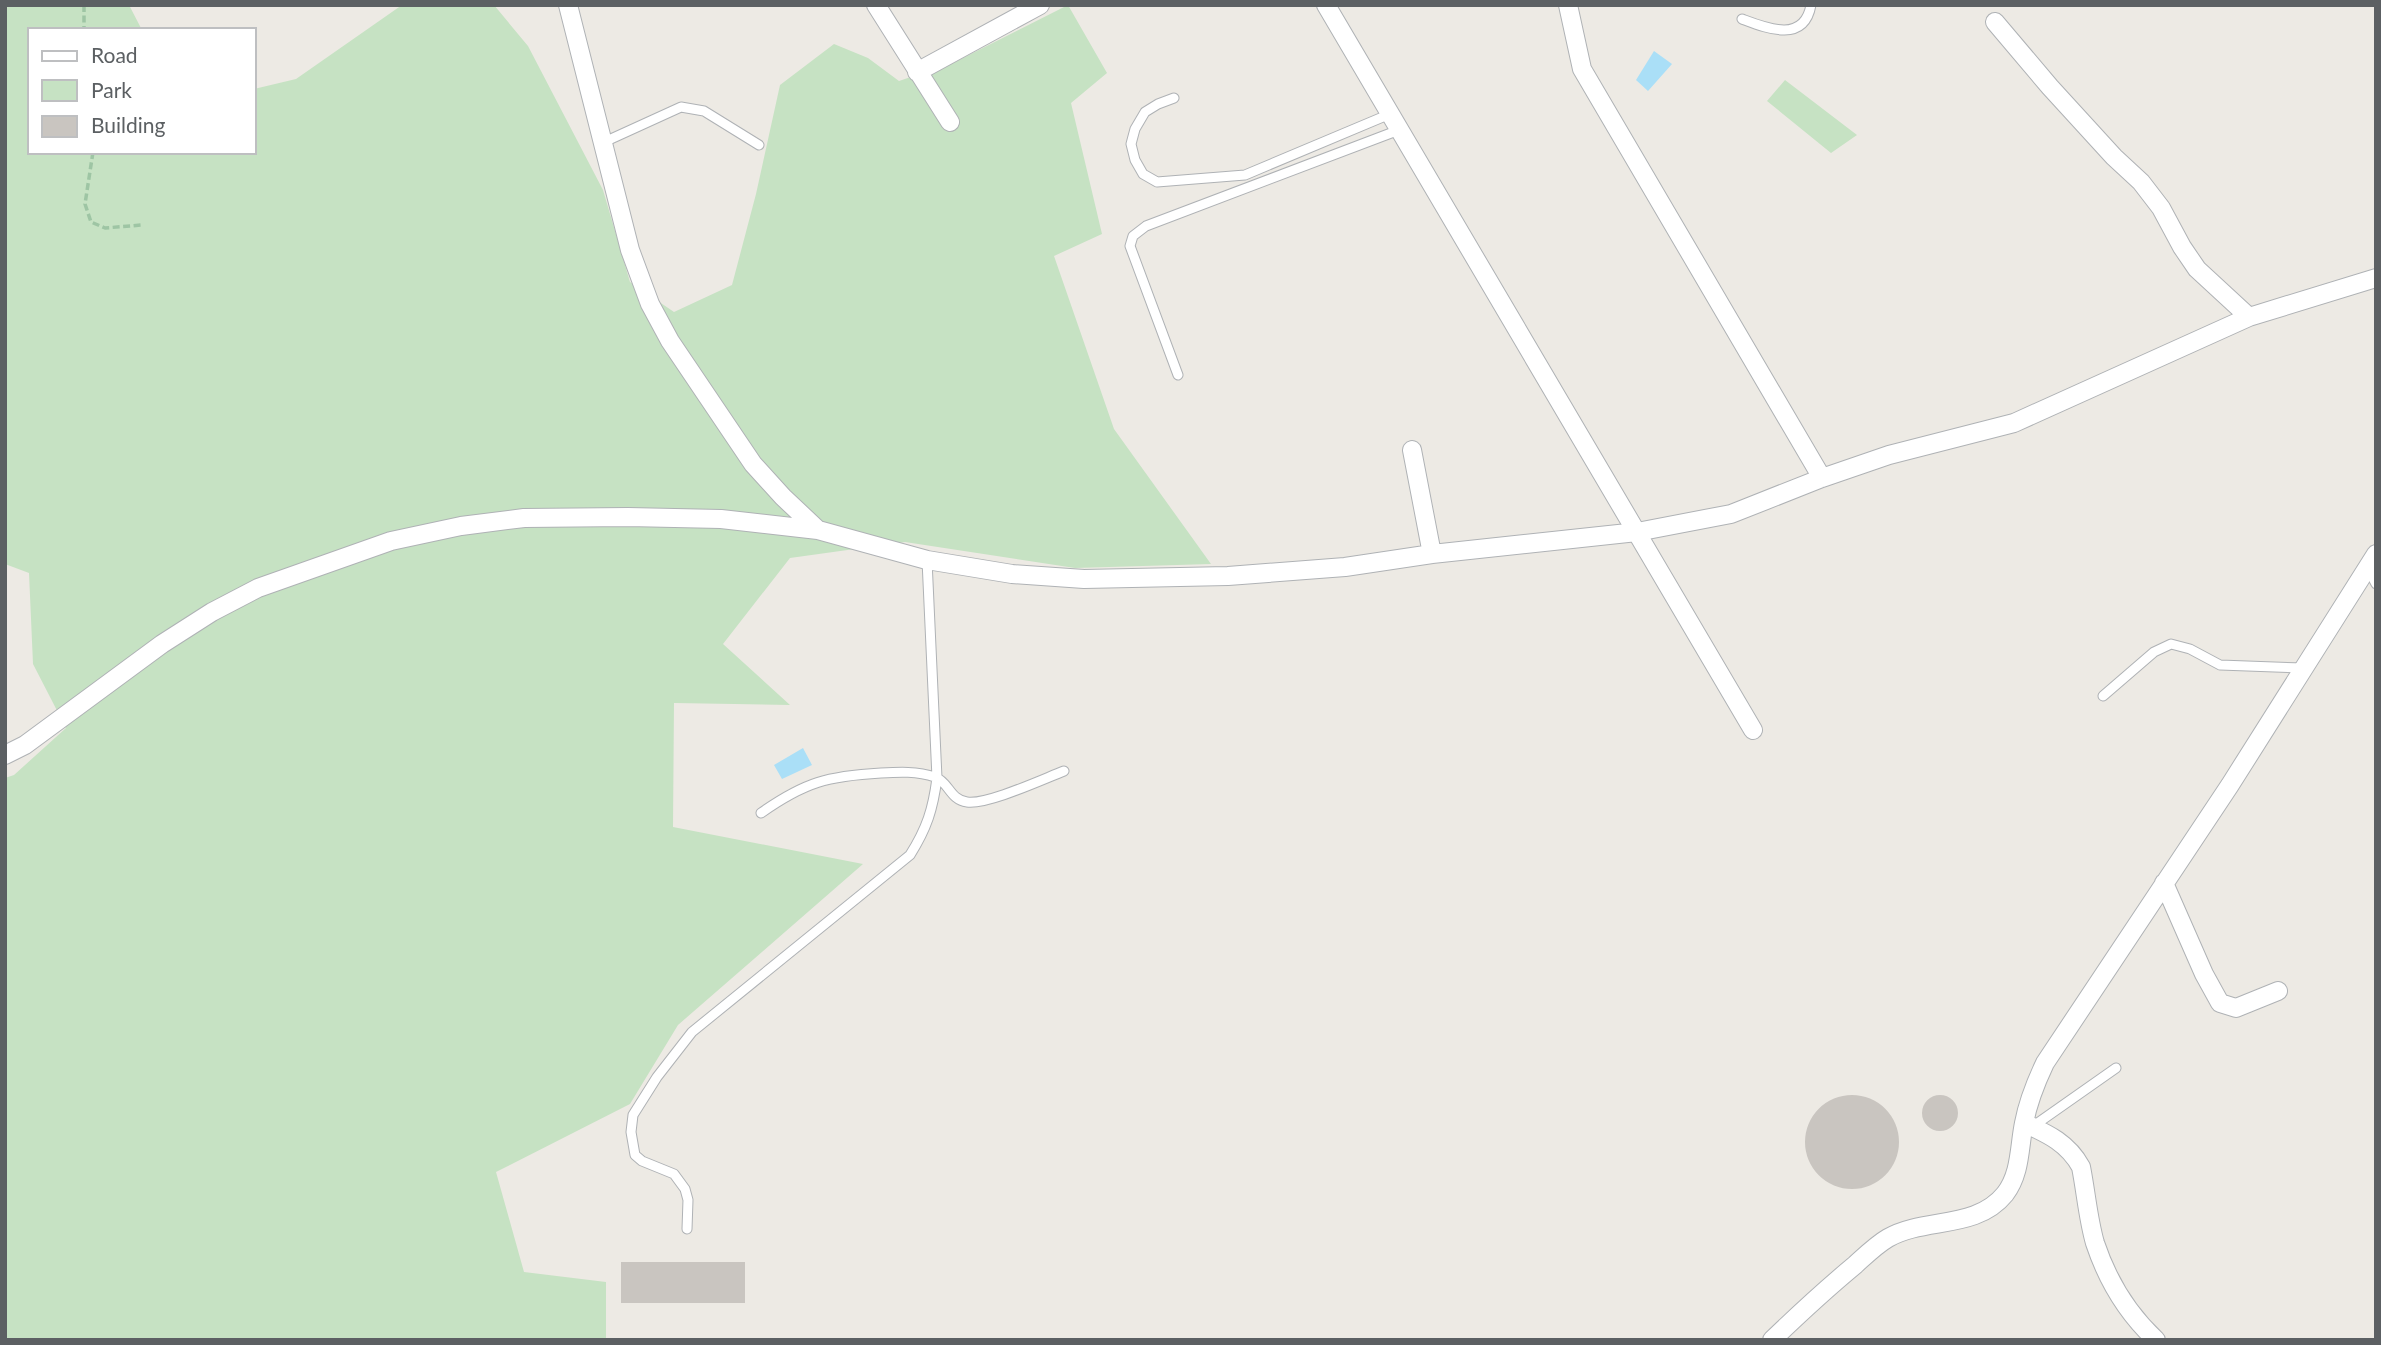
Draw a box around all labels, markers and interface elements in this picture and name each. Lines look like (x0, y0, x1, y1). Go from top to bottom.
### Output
legend (28, 28, 256, 154)
text: Road (91, 42, 138, 67)
text: Park (91, 77, 132, 102)
text: Building (91, 112, 166, 137)

